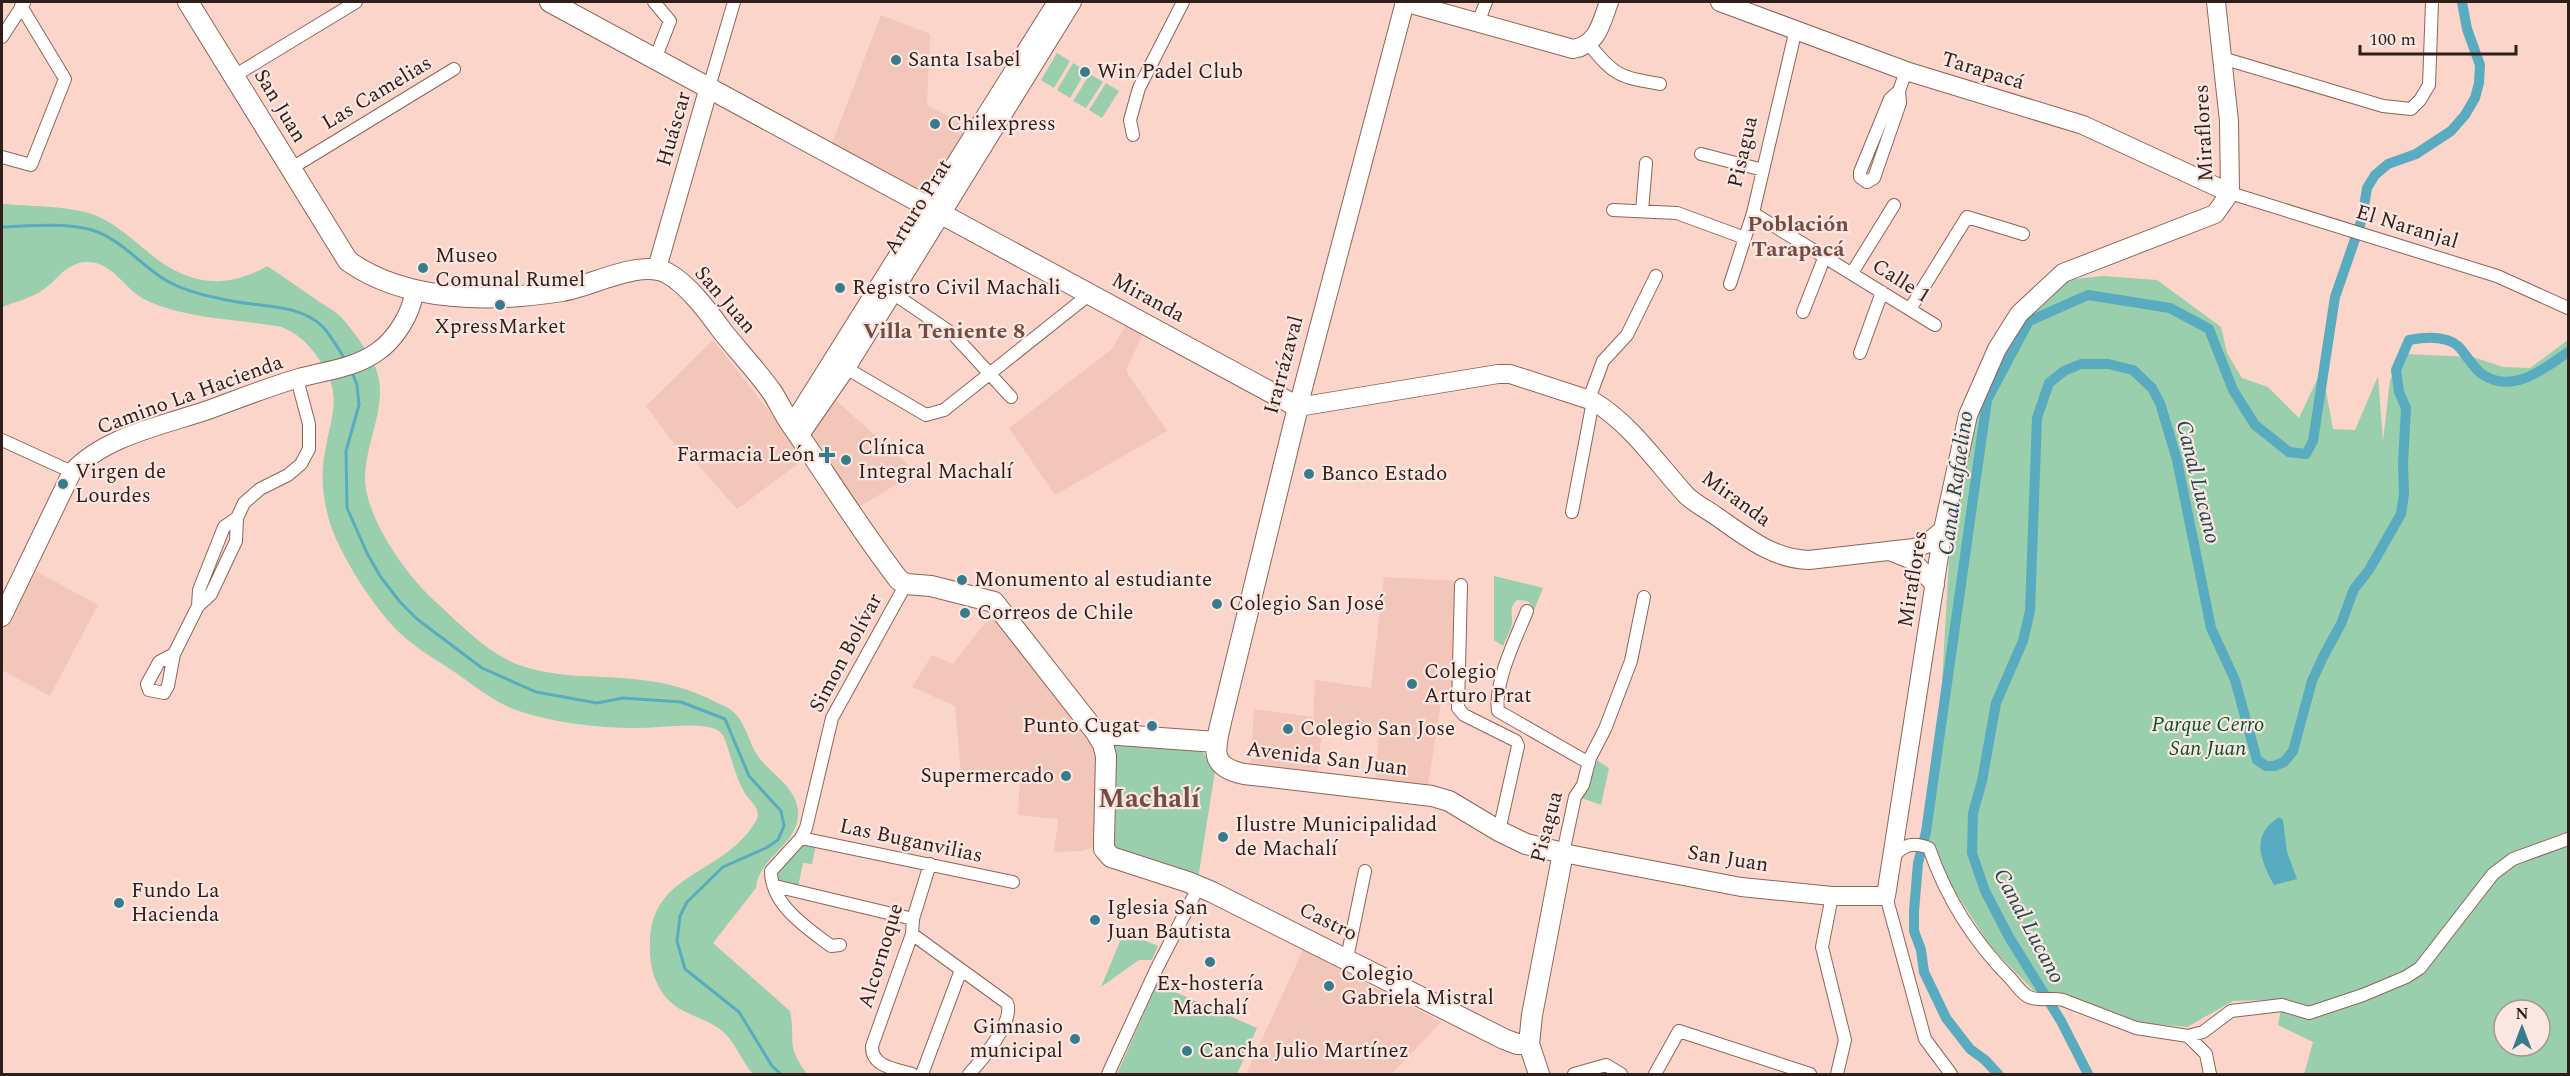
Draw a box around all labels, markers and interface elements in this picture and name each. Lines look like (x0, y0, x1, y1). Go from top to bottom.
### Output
scale bar (2360, 18, 2516, 56)
text: 100 m (2369, 26, 2416, 53)
street label: Tarapacá (1938, 43, 2029, 99)
place label: Santa Isabel (908, 44, 1021, 76)
street label: Las Camelias (316, 47, 438, 139)
marker: Santa Isabel (889, 53, 903, 67)
place label: Win Padel Club (1097, 56, 1243, 88)
street label: San Juan (245, 63, 315, 149)
marker: Win Padel Club (1078, 65, 1092, 79)
street label: Miraflores (2185, 83, 2223, 183)
street label: Huáscar (648, 88, 700, 170)
place label: Chilexpress (947, 108, 1056, 140)
street label: Pisagua (1719, 112, 1767, 191)
marker: Chilexpress (928, 117, 942, 131)
street label: Arturo Prat (876, 153, 960, 261)
street label: El Naranjal (2352, 196, 2462, 258)
district label: Población Tarapacá (1747, 208, 1849, 266)
place label: Museo Comunal Rumel (435, 240, 585, 296)
street label: Calle 1 (1866, 251, 1936, 311)
street label: San Juan (686, 259, 764, 341)
marker: Museo Comunal Rumel (416, 261, 430, 275)
street label: Miranda (1105, 265, 1191, 332)
place label: Registro Civil Machali (852, 272, 1061, 304)
marker: Registro Civil Machali (833, 281, 847, 295)
marker: XpressMarket (493, 298, 507, 312)
place label: XpressMarket (434, 311, 566, 343)
street label: Irarrázaval (1256, 312, 1312, 418)
district label: Villa Teniente 8 (863, 315, 1025, 348)
street label: Camino La Hacienda (92, 346, 288, 444)
water label: Canal Rafaelino (1930, 409, 1982, 557)
water label: Canal Lucano (2167, 417, 2229, 547)
place label: Clínica Integral Machalí (858, 432, 1014, 488)
place label: Farmacia León (677, 439, 815, 471)
marker: Farmacia León (820, 448, 834, 462)
marker: Clínica Integral Machalí (839, 453, 853, 467)
place label: Virgen de Lourdes (75, 456, 166, 512)
place label: Banco Estado (1321, 458, 1447, 490)
street label: Miranda (1694, 463, 1778, 536)
marker: Banco Estado (1302, 467, 1316, 481)
marker: Virgen de Lourdes (56, 477, 70, 491)
street label: Miraflores (1890, 528, 1936, 630)
place label: Monumento al estudiante (974, 564, 1212, 596)
marker: Monumento al estudiante (955, 573, 969, 587)
street label: Simon Bolívar (801, 587, 891, 719)
place label: Colegio San José (1229, 588, 1384, 620)
place label: Correos de Chile (977, 597, 1134, 629)
marker: Colegio San José (1210, 597, 1224, 611)
marker: Correos de Chile (958, 606, 972, 620)
place label: Colegio Arturo Prat (1424, 656, 1532, 712)
marker: Colegio Arturo Prat (1405, 677, 1419, 691)
park label: Parque Cerro San Juan (2152, 709, 2264, 765)
place label: Punto Cugat (1023, 710, 1140, 742)
place label: Colegio San Jose (1300, 713, 1455, 745)
marker: Punto Cugat (1145, 719, 1159, 733)
marker: Colegio San Jose (1281, 722, 1295, 736)
street label: Avenida San Juan (1244, 733, 1410, 785)
place label: Supermercado (921, 760, 1054, 792)
marker: Supermercado (1059, 769, 1073, 783)
district label: Machalí (1098, 778, 1201, 820)
street label: Pisagua (1522, 787, 1572, 866)
place label: Ilustre Municipalidad de Machalí (1235, 809, 1437, 865)
street label: Las Buganvilias (836, 810, 986, 872)
marker: Ilustre Municipalidad de Machalí (1216, 830, 1230, 844)
street label: San Juan (1685, 837, 1771, 881)
water label: Canal Lucano (1985, 862, 2073, 990)
place label: Fundo La Hacienda (131, 875, 220, 931)
place label: Iglesia San Juan Bautista (1107, 892, 1232, 948)
street label: Castro (1293, 894, 1363, 950)
marker: Fundo La Hacienda (112, 896, 126, 910)
street label: Alcornoque (850, 899, 912, 1013)
marker: Iglesia San Juan Bautista (1088, 913, 1102, 927)
marker: Ex-hostería Machalí (1203, 955, 1217, 969)
place label: Colegio Gabriela Mistral (1341, 958, 1494, 1014)
place label: Ex-hostería Machalí (1157, 968, 1264, 1024)
marker: Colegio Gabriela Mistral (1322, 979, 1336, 993)
north arrow (2492, 998, 2552, 1058)
text: N (2515, 1002, 2529, 1026)
place label: Gimnasio municipal (969, 1011, 1063, 1067)
marker: Gimnasio municipal (1068, 1032, 1082, 1046)
place label: Cancha Julio Martínez (1199, 1035, 1409, 1067)
marker: Cancha Julio Martínez (1180, 1044, 1194, 1058)

